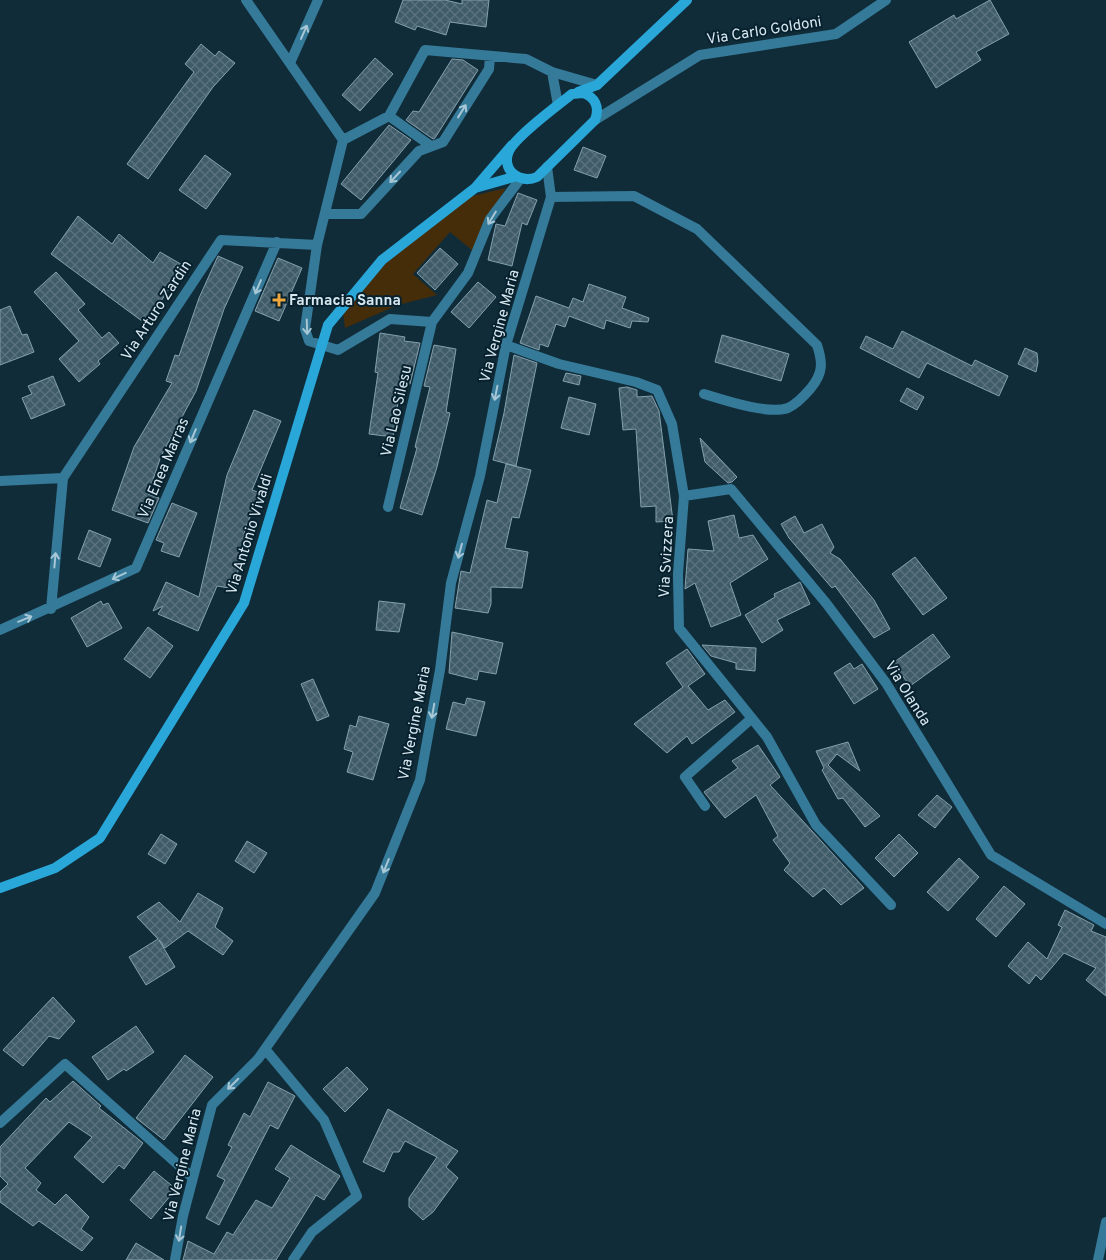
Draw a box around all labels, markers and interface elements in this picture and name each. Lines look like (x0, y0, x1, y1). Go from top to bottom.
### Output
street label: Via Carlo Goldoni (705, 13, 823, 50)
one-way arrow (299, 25, 309, 40)
one-way arrow (457, 105, 467, 119)
one-way arrow (389, 171, 401, 184)
one-way arrow (487, 210, 497, 224)
street label: Via Arturo Zardin (118, 257, 197, 365)
street label: Via Vergine Maria (476, 268, 525, 385)
one-way arrow (252, 279, 262, 294)
place label: Farmacia Sanna (289, 292, 401, 311)
marker: Farmacia Sanna (273, 294, 285, 306)
one-way arrow (302, 319, 312, 335)
street label: Via Lao Silesu (378, 364, 417, 459)
one-way arrow (491, 384, 501, 400)
street label: Via Enea Marras (135, 415, 194, 522)
one-way arrow (188, 428, 198, 443)
street label: Via Antonio Vivaldi (223, 472, 278, 597)
street label: Via Svizzera (656, 516, 679, 598)
one-way arrow (455, 543, 464, 559)
one-way arrow (50, 552, 60, 568)
one-way arrow (112, 572, 127, 581)
one-way arrow (17, 614, 32, 623)
street label: Via Olanda (879, 658, 934, 730)
street label: Via Vergine Maria (395, 664, 436, 782)
one-way arrow (427, 703, 437, 719)
one-way arrow (381, 858, 390, 873)
one-way arrow (227, 1078, 239, 1090)
street label: Via Vergine Maria (160, 1107, 207, 1224)
one-way arrow (174, 1226, 184, 1242)

